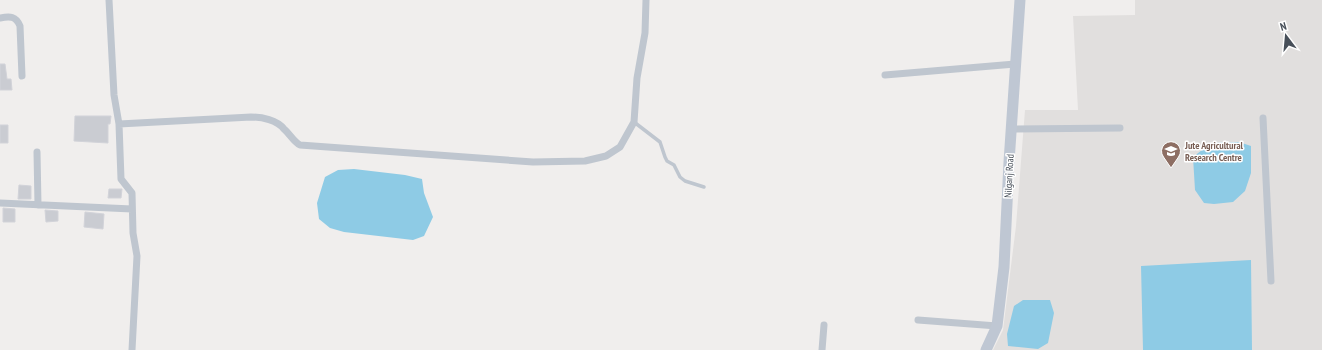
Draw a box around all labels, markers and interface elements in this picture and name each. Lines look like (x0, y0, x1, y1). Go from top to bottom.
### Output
north arrow (1266, 16, 1306, 56)
text: N (1278, 19, 1288, 34)
place label: Jute Agricultural Research Centre (1184, 139, 1244, 164)
school or university icon: Jute Agricultural Research Centre (1160, 140, 1182, 168)
street label: Nilganj Road (1001, 154, 1017, 198)

